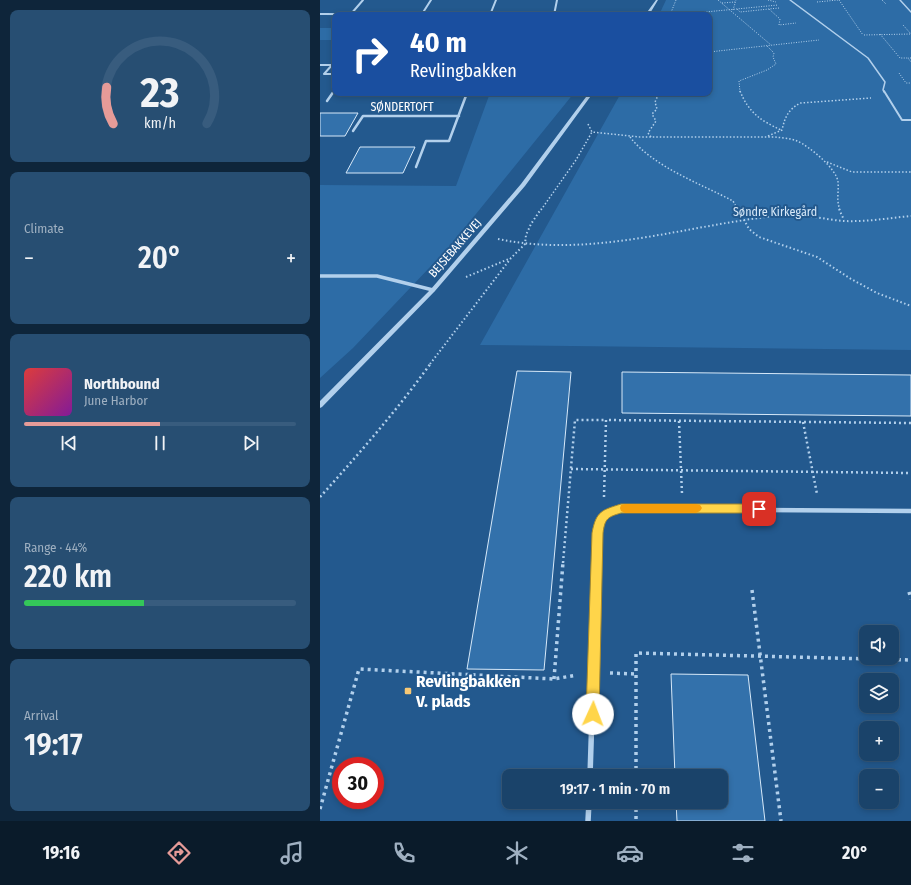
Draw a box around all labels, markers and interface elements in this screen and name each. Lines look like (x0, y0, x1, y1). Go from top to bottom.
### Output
text: 40 m (410, 26, 467, 59)
icon: right (344, 28, 396, 80)
text: Revlingbakken (410, 60, 517, 82)
text: 23 (140, 68, 179, 118)
street label: SØNDERTOFT (370, 100, 434, 114)
text: km/h (144, 115, 176, 132)
park label: Søndre Kirkegård (733, 205, 817, 219)
street label: BEJSEBAKKEVEJ (426, 216, 484, 280)
text: Climate (24, 221, 64, 236)
text: 20° (138, 240, 182, 276)
text: − (24, 245, 34, 272)
text: + (286, 245, 296, 272)
text: Northbound (84, 375, 160, 393)
text: June Harbor (84, 393, 148, 408)
icon: previous (58, 432, 80, 454)
icon: pause (149, 432, 171, 454)
icon: next (240, 432, 262, 454)
pin (742, 492, 776, 526)
icon: arrive (748, 498, 770, 520)
text: Range · 44% (24, 540, 87, 555)
text: 220 km (24, 559, 112, 595)
map controls (859, 625, 899, 809)
button: sound (859, 625, 899, 665)
place label: Revlingbakken V. plads (415, 671, 520, 712)
button: layers (859, 673, 899, 713)
marker: Revlingbakken V. plads (403, 686, 413, 696)
position arrow (572, 693, 614, 735)
text: Arrival (24, 708, 58, 723)
button: + (859, 721, 899, 761)
text: 19:17 (24, 727, 83, 763)
speed limit sign: 30 (332, 757, 384, 809)
button: − (859, 769, 899, 809)
text: 19:17 · 1 min · 70 m (560, 780, 670, 798)
icon: directions (165, 839, 193, 867)
icon: music (278, 839, 306, 867)
icon: phone (390, 839, 418, 867)
icon: climate (503, 839, 531, 867)
icon: car (616, 839, 644, 867)
icon: filters (729, 839, 757, 867)
text: 19:16 (42, 842, 80, 864)
text: 20° (842, 842, 869, 864)

